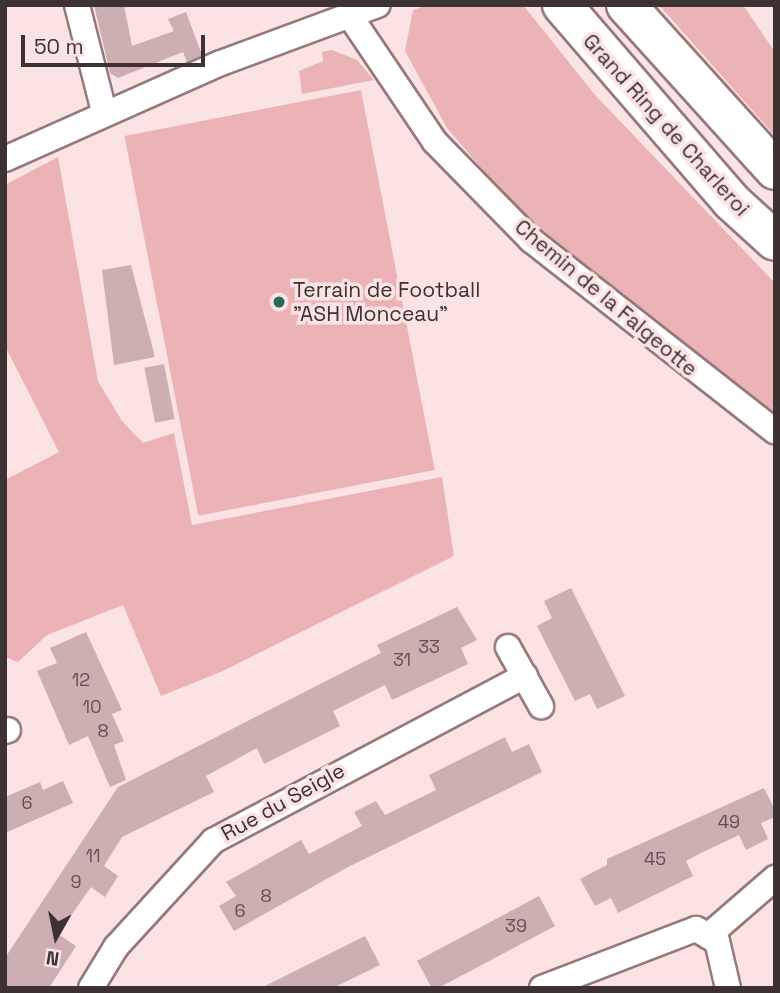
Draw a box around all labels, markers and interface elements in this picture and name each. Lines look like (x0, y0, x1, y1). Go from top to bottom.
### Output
scale bar (24, 21, 208, 65)
street label: Grand Ring de Charleroi (578, 29, 754, 221)
text: 50 m (34, 33, 84, 60)
street label: Chemin de la Falgeotte (510, 214, 702, 382)
place label: Terrain de Football "ASH Monceau" (293, 277, 480, 327)
marker: Terrain de Football "ASH Monceau" (271, 294, 287, 310)
house number: 33 (418, 636, 440, 658)
house number: 31 (393, 649, 411, 671)
house number: 12 (72, 669, 90, 691)
house number: 10 (82, 696, 102, 718)
house number: 8 (97, 720, 109, 742)
street label: Rue du Seigle (217, 758, 349, 846)
house number: 6 (21, 792, 33, 814)
house number: 49 (718, 811, 740, 833)
house number: 11 (85, 845, 101, 867)
house number: 45 (644, 848, 666, 870)
house number: 9 (70, 871, 82, 893)
house number: 8 (260, 885, 272, 907)
house number: 6 (234, 900, 246, 922)
north arrow (21, 902, 91, 972)
house number: 39 (505, 915, 527, 937)
text: N (44, 945, 61, 972)

